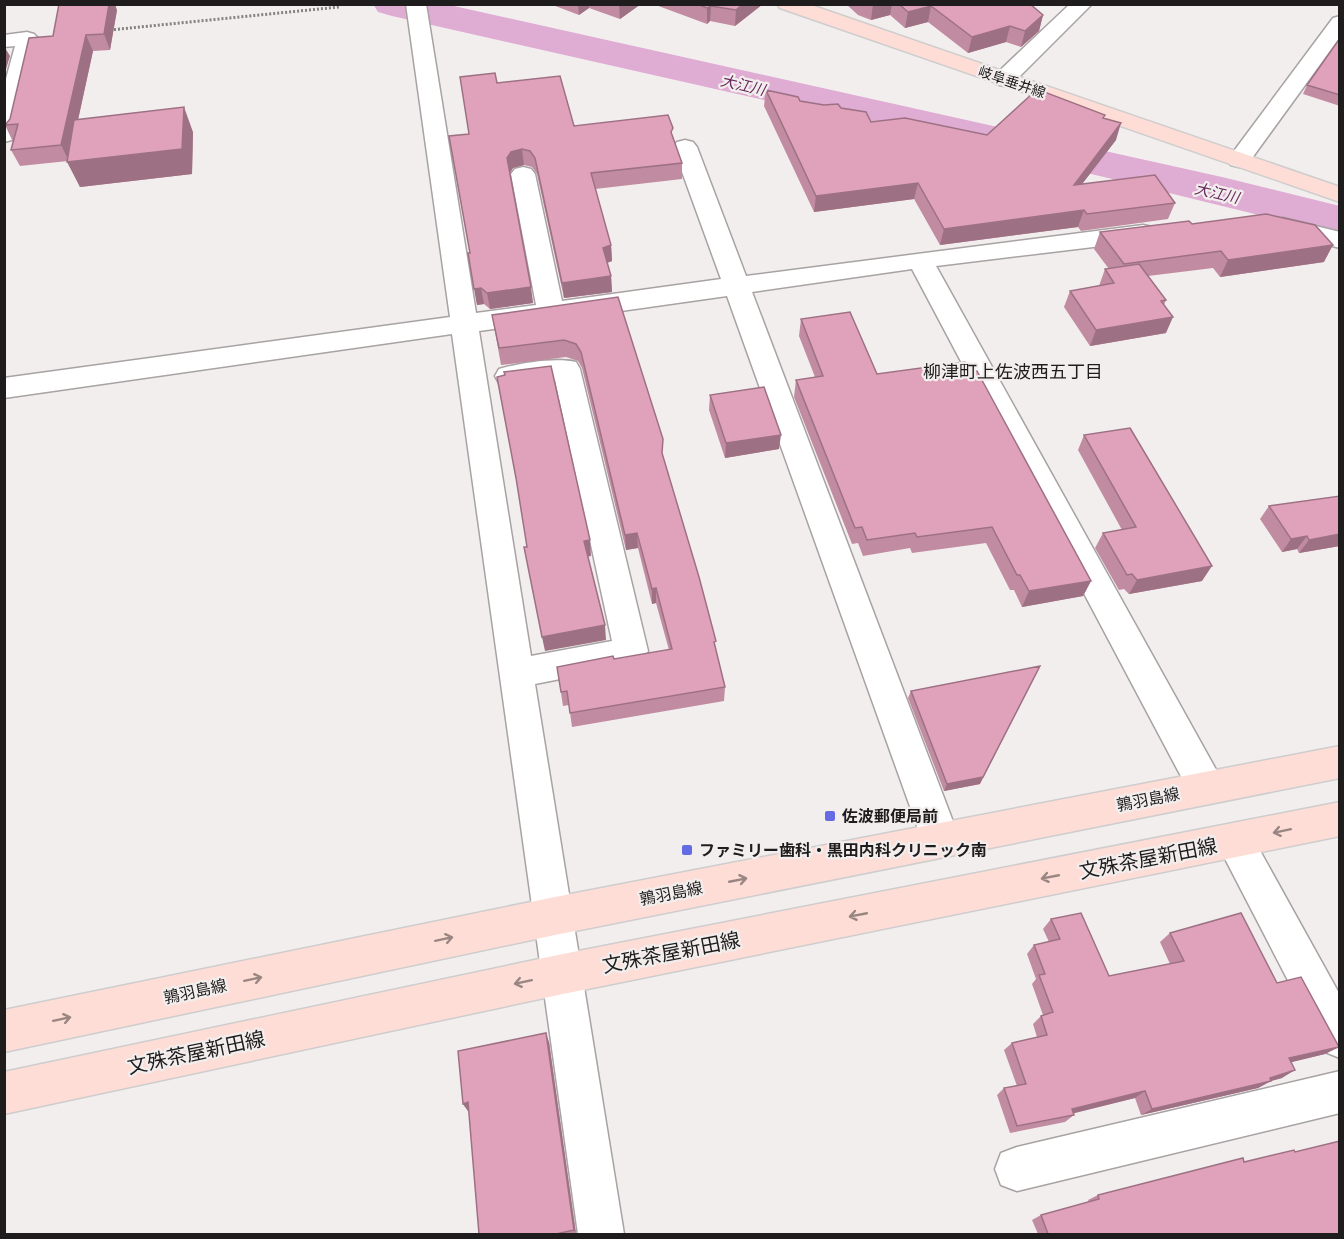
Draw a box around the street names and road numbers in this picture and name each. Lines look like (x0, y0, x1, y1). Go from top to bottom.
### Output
street label: 岐阜垂井線 (976, 62, 1048, 102)
street label: 鶉羽島線 (1115, 783, 1181, 815)
street label: 文殊茶屋新田線 (1077, 832, 1219, 884)
street label: 鶉羽島線 (638, 877, 704, 909)
street label: 文殊茶屋新田線 (600, 926, 742, 978)
street label: 鶉羽島線 (162, 975, 228, 1007)
street label: 文殊茶屋新田線 (125, 1025, 267, 1079)

